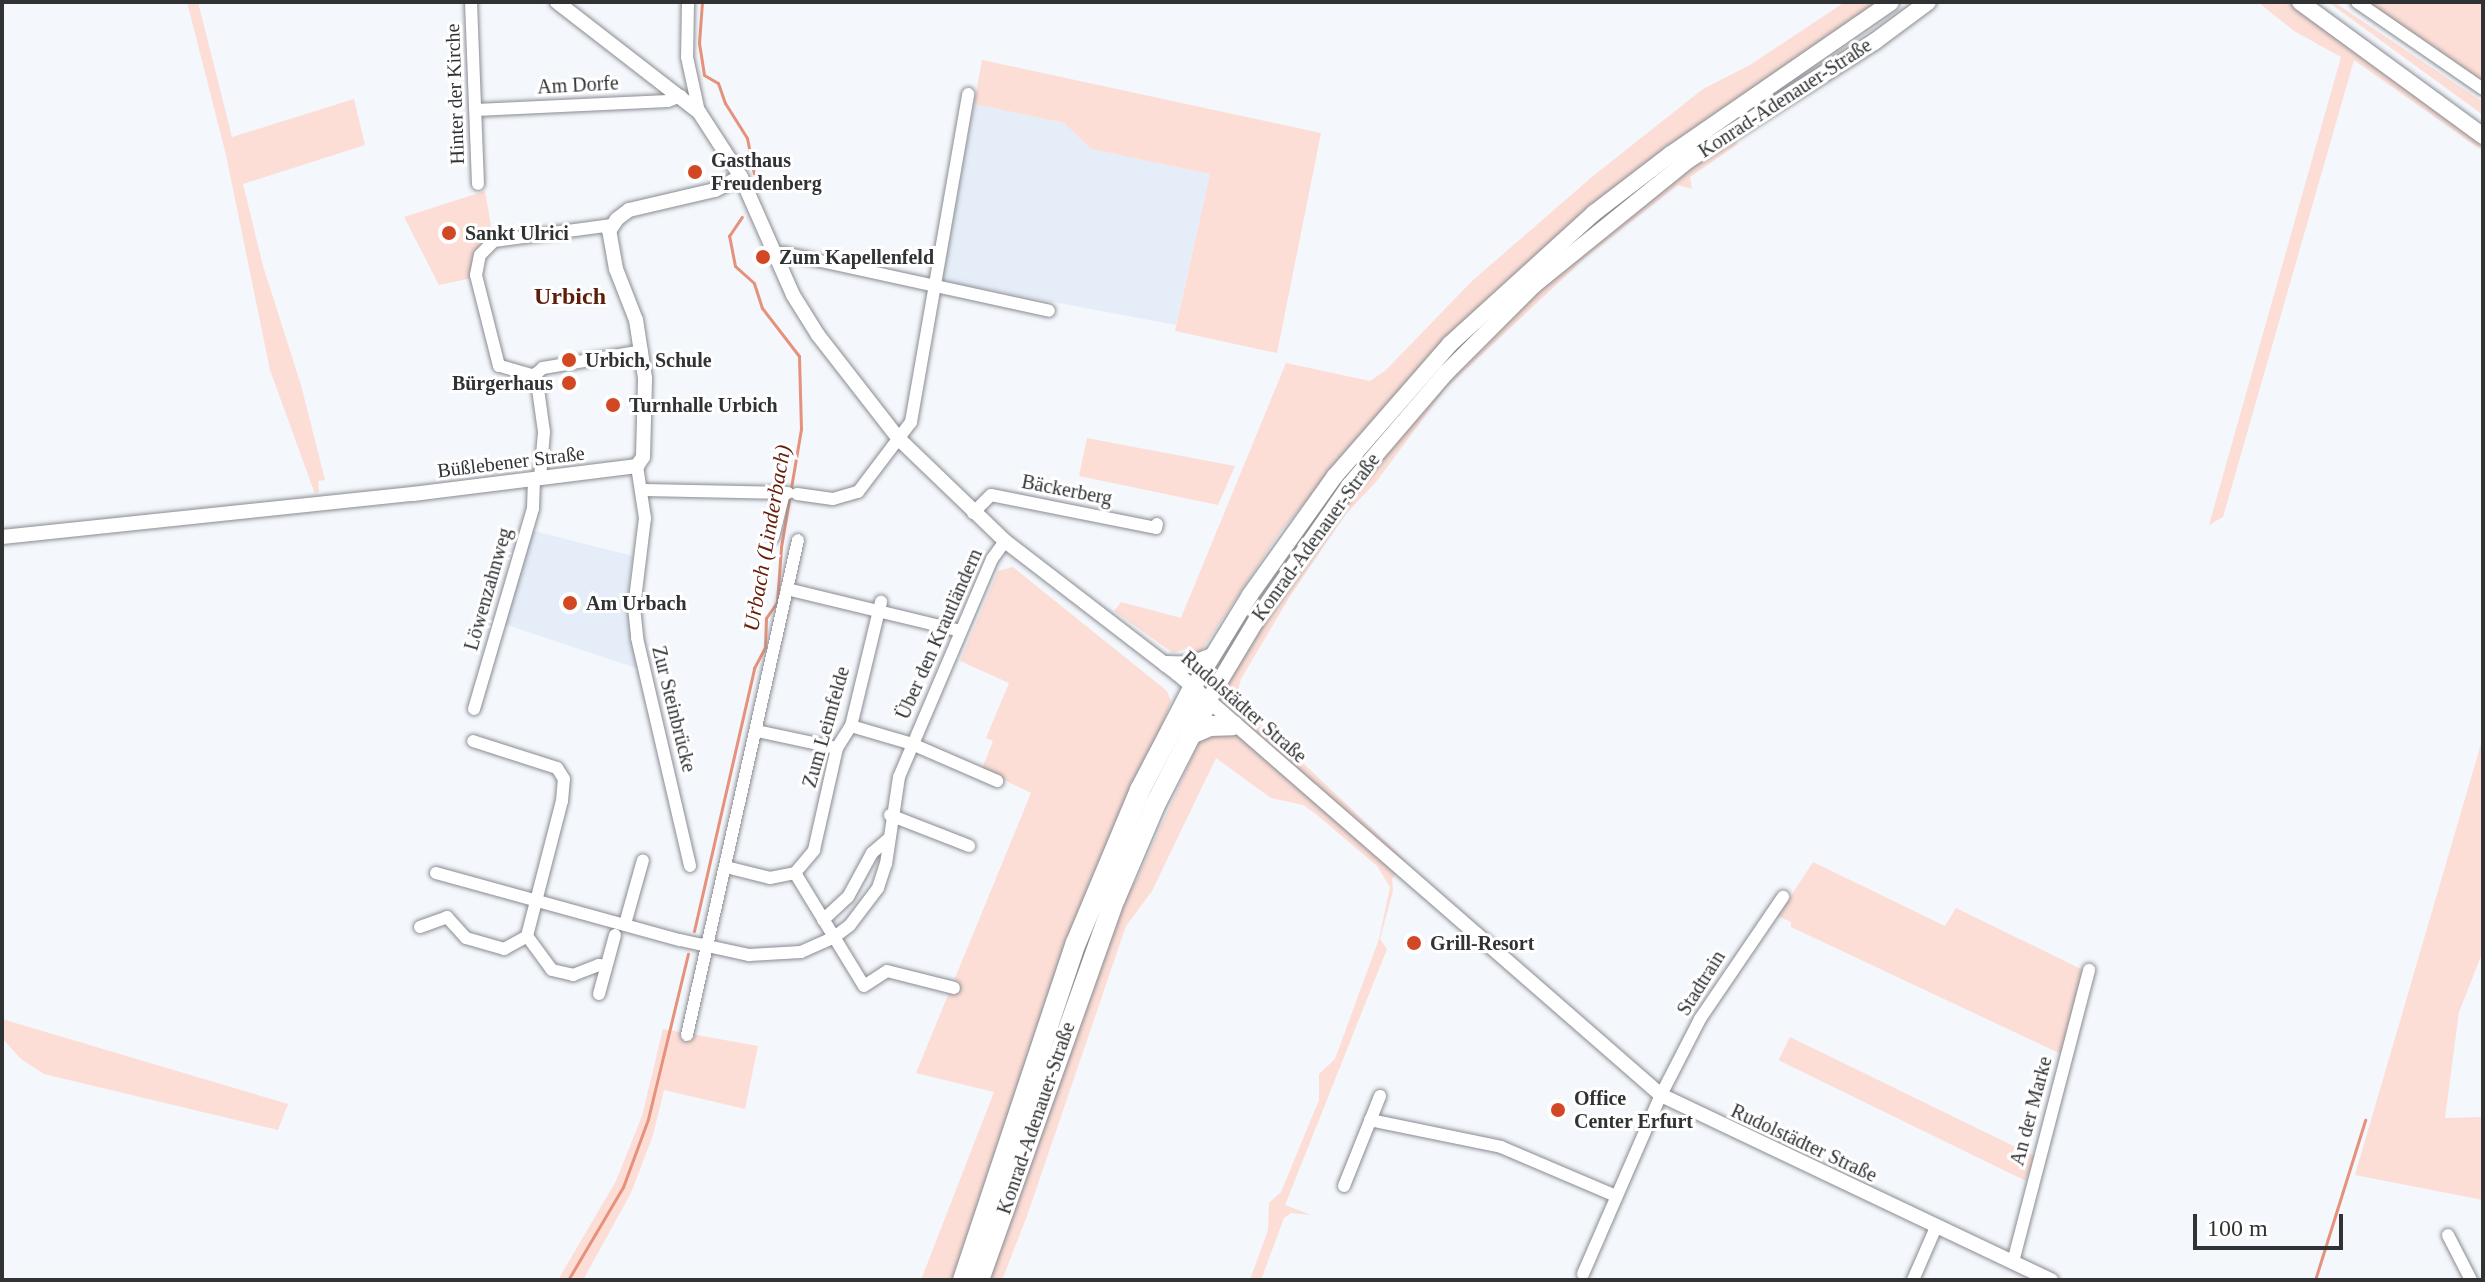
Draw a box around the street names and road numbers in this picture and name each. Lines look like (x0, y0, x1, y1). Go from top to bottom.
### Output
street label: Hinter der Kirche (441, 23, 469, 165)
street label: Konrad-Adenauer-Straße (1694, 33, 1876, 163)
street label: Am Dorfe (537, 71, 619, 99)
street label: Büßlebener Straße (436, 441, 586, 483)
street label: Konrad-Adenauer-Straße (1247, 448, 1385, 626)
street label: Bäckerberg (1020, 469, 1114, 511)
street label: Löwenzahnweg (459, 525, 517, 653)
street label: Über den Krautländern (891, 545, 987, 723)
street label: Zur Steinbrücke (647, 643, 701, 775)
street label: Rudolstädter Straße (1176, 646, 1312, 768)
street label: Zum Leimfelde (797, 664, 855, 790)
street label: Stadtrain (1672, 946, 1730, 1020)
street label: Konrad-Adenauer-Straße (992, 1019, 1080, 1217)
street label: An der Marke (2005, 1054, 2057, 1168)
street label: Rudolstädter Straße (1727, 1099, 1881, 1187)

